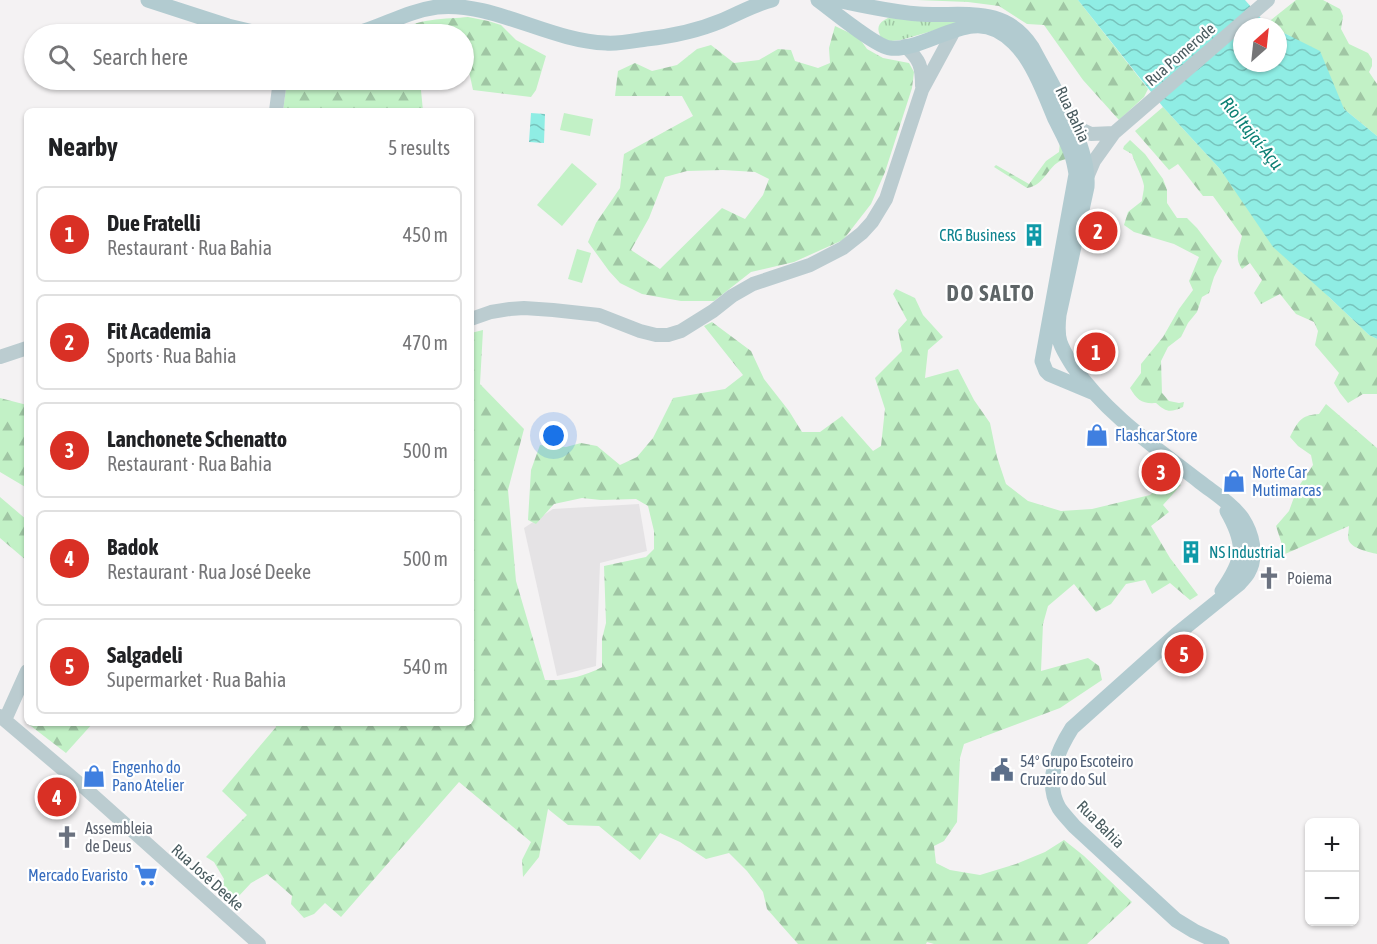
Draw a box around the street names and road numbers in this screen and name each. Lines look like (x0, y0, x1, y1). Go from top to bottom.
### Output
street label: Rua Pomerode (1141, 19, 1219, 89)
street label: Rua Bahia (1052, 83, 1094, 145)
street label: Rua Bahia (1074, 797, 1128, 851)
street label: Rua José Deeke (168, 840, 248, 914)

